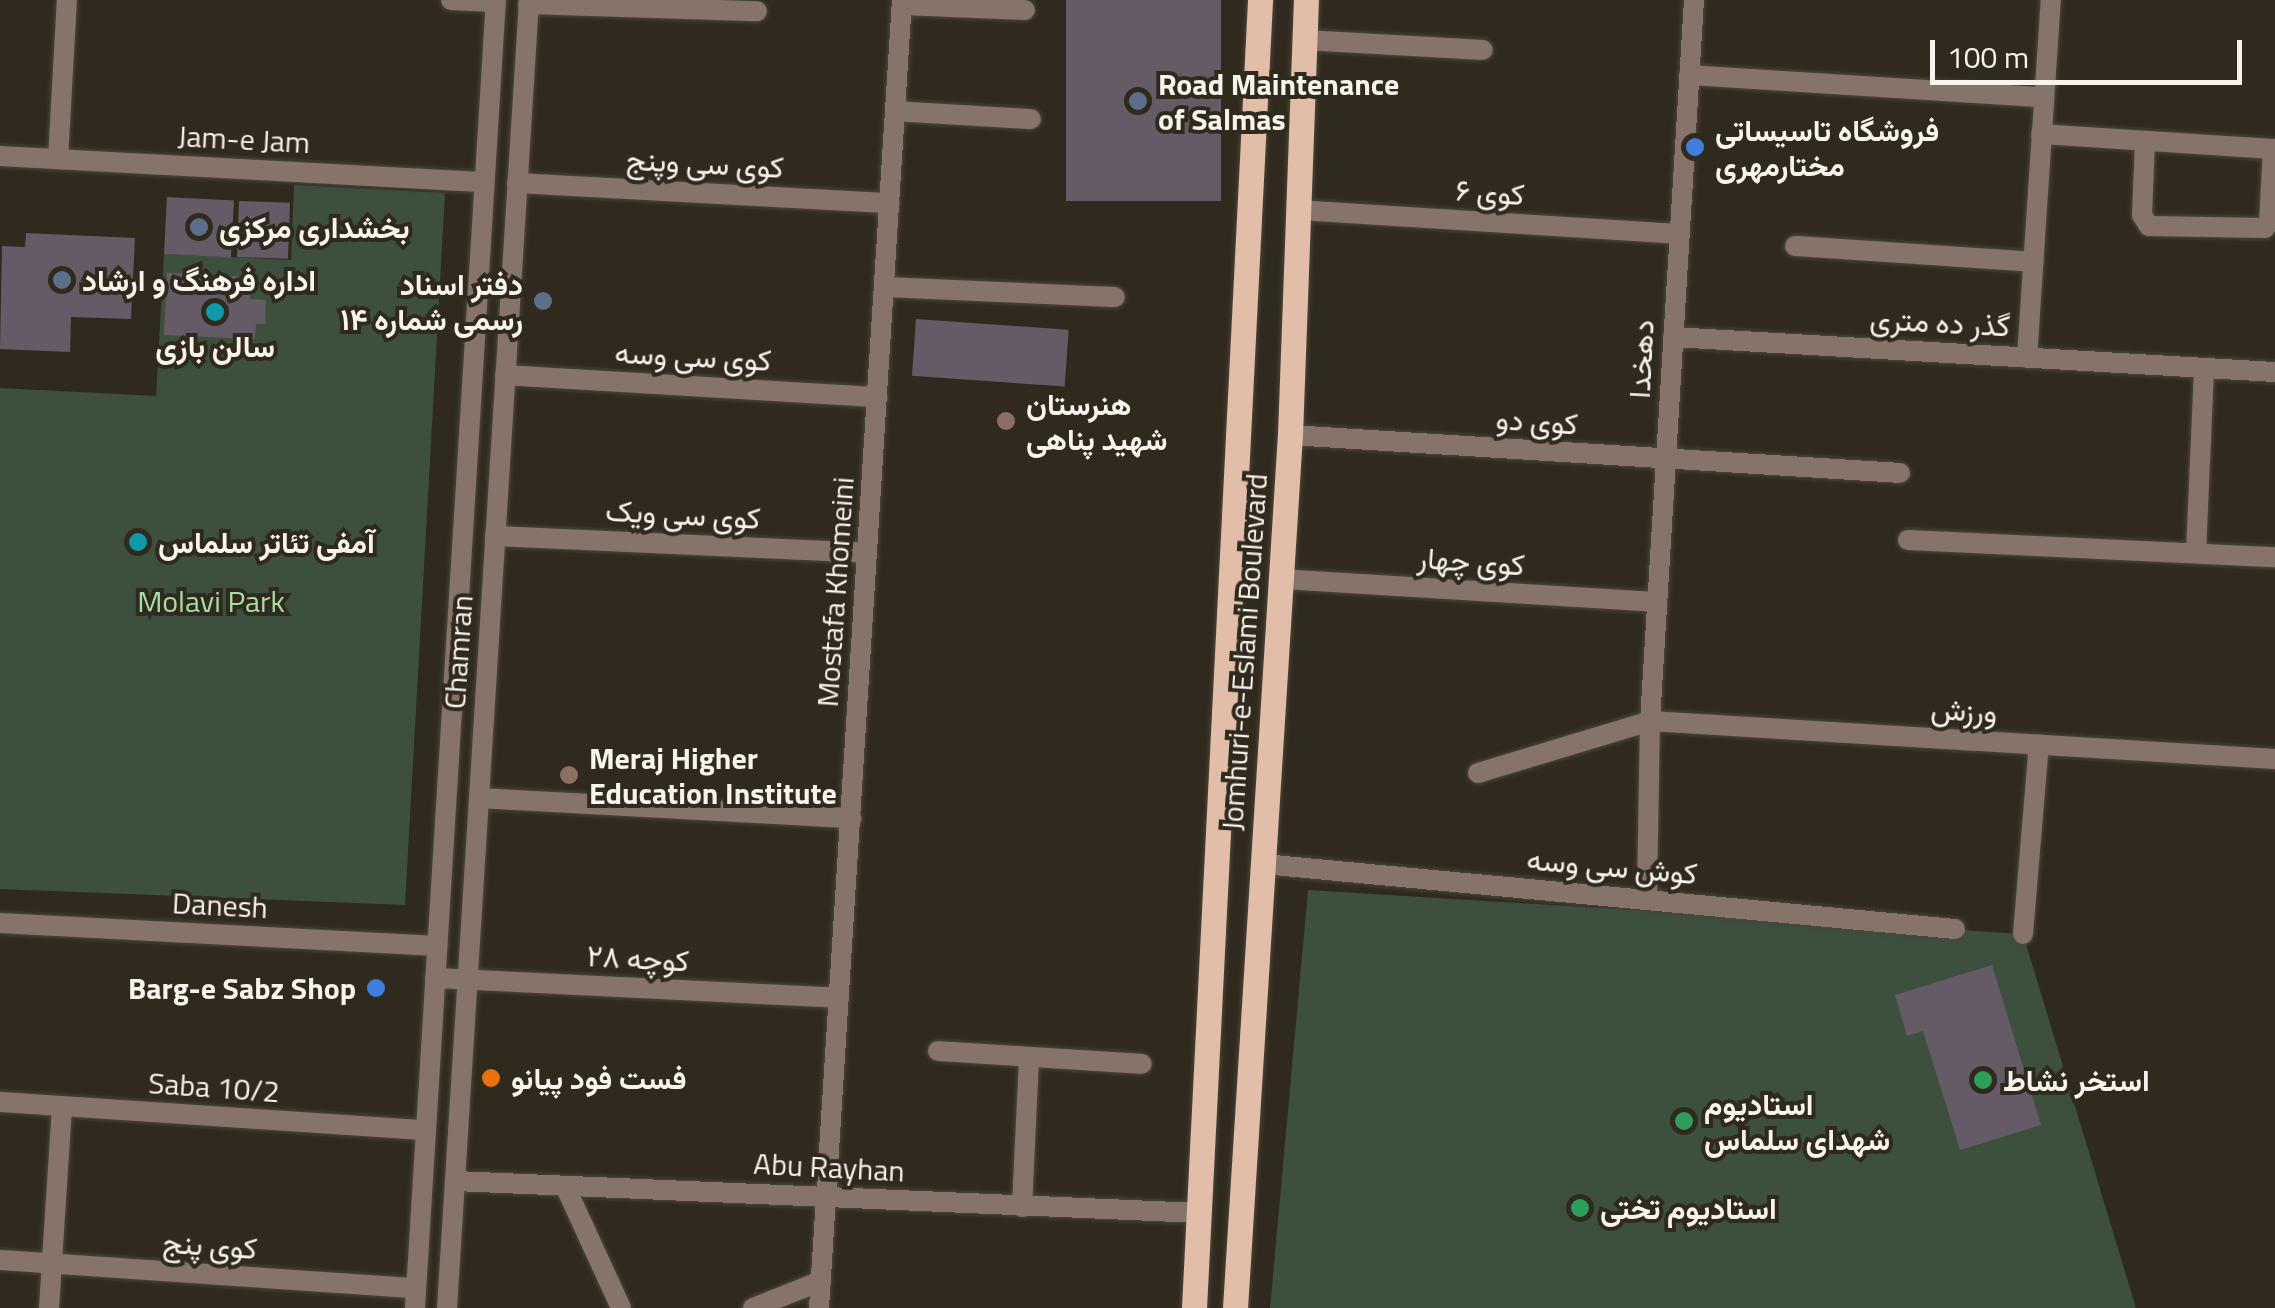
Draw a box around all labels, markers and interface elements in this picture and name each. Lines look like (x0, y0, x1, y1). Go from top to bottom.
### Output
scale bar (1935, 20, 2248, 82)
text: 100 m (1947, 34, 2029, 80)
place label: Road Maintenance of Salmas (1158, 66, 1399, 136)
marker: Road Maintenance of Salmas (1127, 90, 1149, 112)
place label: فروشگاه تاسیساتی مختارمهری (1715, 112, 1939, 182)
street label: Jam-e Jam (177, 118, 311, 160)
marker: فروشگاه تاسیساتی مختارمهری (1684, 136, 1706, 158)
street label: کوی سی وپنج (625, 141, 785, 185)
street label: کوی ۶ (1454, 172, 1526, 212)
place label: بخشداری مرکزی (219, 209, 410, 245)
marker: بخشداری مرکزی (188, 216, 210, 238)
place label: اداره فرهنگ و ارشاد (82, 262, 316, 298)
place label: دفتر اسناد رسمی شماره ۱۴ (341, 266, 523, 336)
marker: اداره فرهنگ و ارشاد (51, 269, 73, 291)
marker: دفتر اسناد رسمی شماره ۱۴ (532, 290, 554, 312)
street label: گذر ده متری (1869, 300, 2011, 344)
marker: سالن بازی (204, 301, 226, 323)
street label: دهخدا (1621, 319, 1661, 399)
place label: سالن بازی (155, 328, 275, 364)
street label: کوی سی وسه (614, 334, 772, 378)
place label: هنرستان شهید پناهی (1026, 386, 1168, 456)
street label: کوی دو (1495, 400, 1579, 442)
marker: هنرستان شهید پناهی (995, 410, 1017, 432)
street label: Jomhuri-e-Eslami Boulevard (1214, 472, 1274, 832)
street label: Mostafa Khomeini (809, 476, 861, 708)
street label: کوی سی ویک (605, 492, 761, 536)
place label: آمفی تئاتر سلماس (158, 524, 375, 560)
marker: آمفی تئاتر سلماس (127, 531, 149, 553)
street label: کوی چهار (1416, 539, 1526, 583)
park label: Molavi Park (137, 583, 285, 619)
street label: Chamran (436, 594, 480, 710)
street label: ورزش (1930, 690, 1998, 730)
place label: Meraj Higher Education Institute (589, 740, 837, 810)
marker: Meraj Higher Education Institute (558, 764, 580, 786)
street label: کوش سی وسه (1525, 841, 1699, 891)
street label: Danesh (171, 885, 269, 925)
street label: کوچه ۲۸ (586, 937, 690, 979)
place label: Barg-e Sabz Shop (128, 970, 356, 1006)
marker: Barg-e Sabz Shop (365, 977, 387, 999)
place label: فست فود پیانو (511, 1060, 686, 1096)
place label: استخر نشاط (2003, 1062, 2150, 1098)
street label: Saba 10/2 (147, 1064, 281, 1110)
marker: فست فود پیانو (480, 1067, 502, 1089)
marker: استخر نشاط (1972, 1069, 1994, 1091)
place label: استادیوم شهدای سلماس (1704, 1086, 1890, 1156)
marker: استادیوم شهدای سلماس (1673, 1110, 1695, 1132)
street label: Abu Rayhan (753, 1145, 905, 1189)
place label: استادیوم تختی (1600, 1190, 1777, 1226)
marker: استادیوم تختی (1569, 1197, 1591, 1219)
street label: کوی پنج (162, 1224, 258, 1266)

